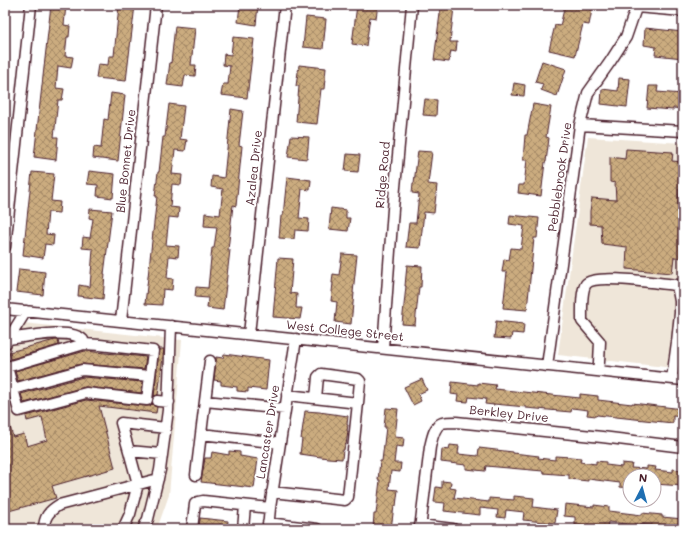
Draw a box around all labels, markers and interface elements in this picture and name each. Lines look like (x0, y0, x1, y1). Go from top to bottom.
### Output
street label: Blue Bonnet Drive (112, 108, 138, 214)
street label: Pebblebrook Drive (543, 121, 575, 233)
street label: Azalea Drive (241, 129, 265, 206)
street label: Ridge Road (371, 140, 393, 209)
street label: West College Street (285, 316, 405, 344)
street label: Lancaster Drive (252, 384, 282, 480)
street label: Berkley Drive (469, 401, 549, 425)
north arrow (622, 468, 662, 508)
text: N (638, 470, 648, 485)

